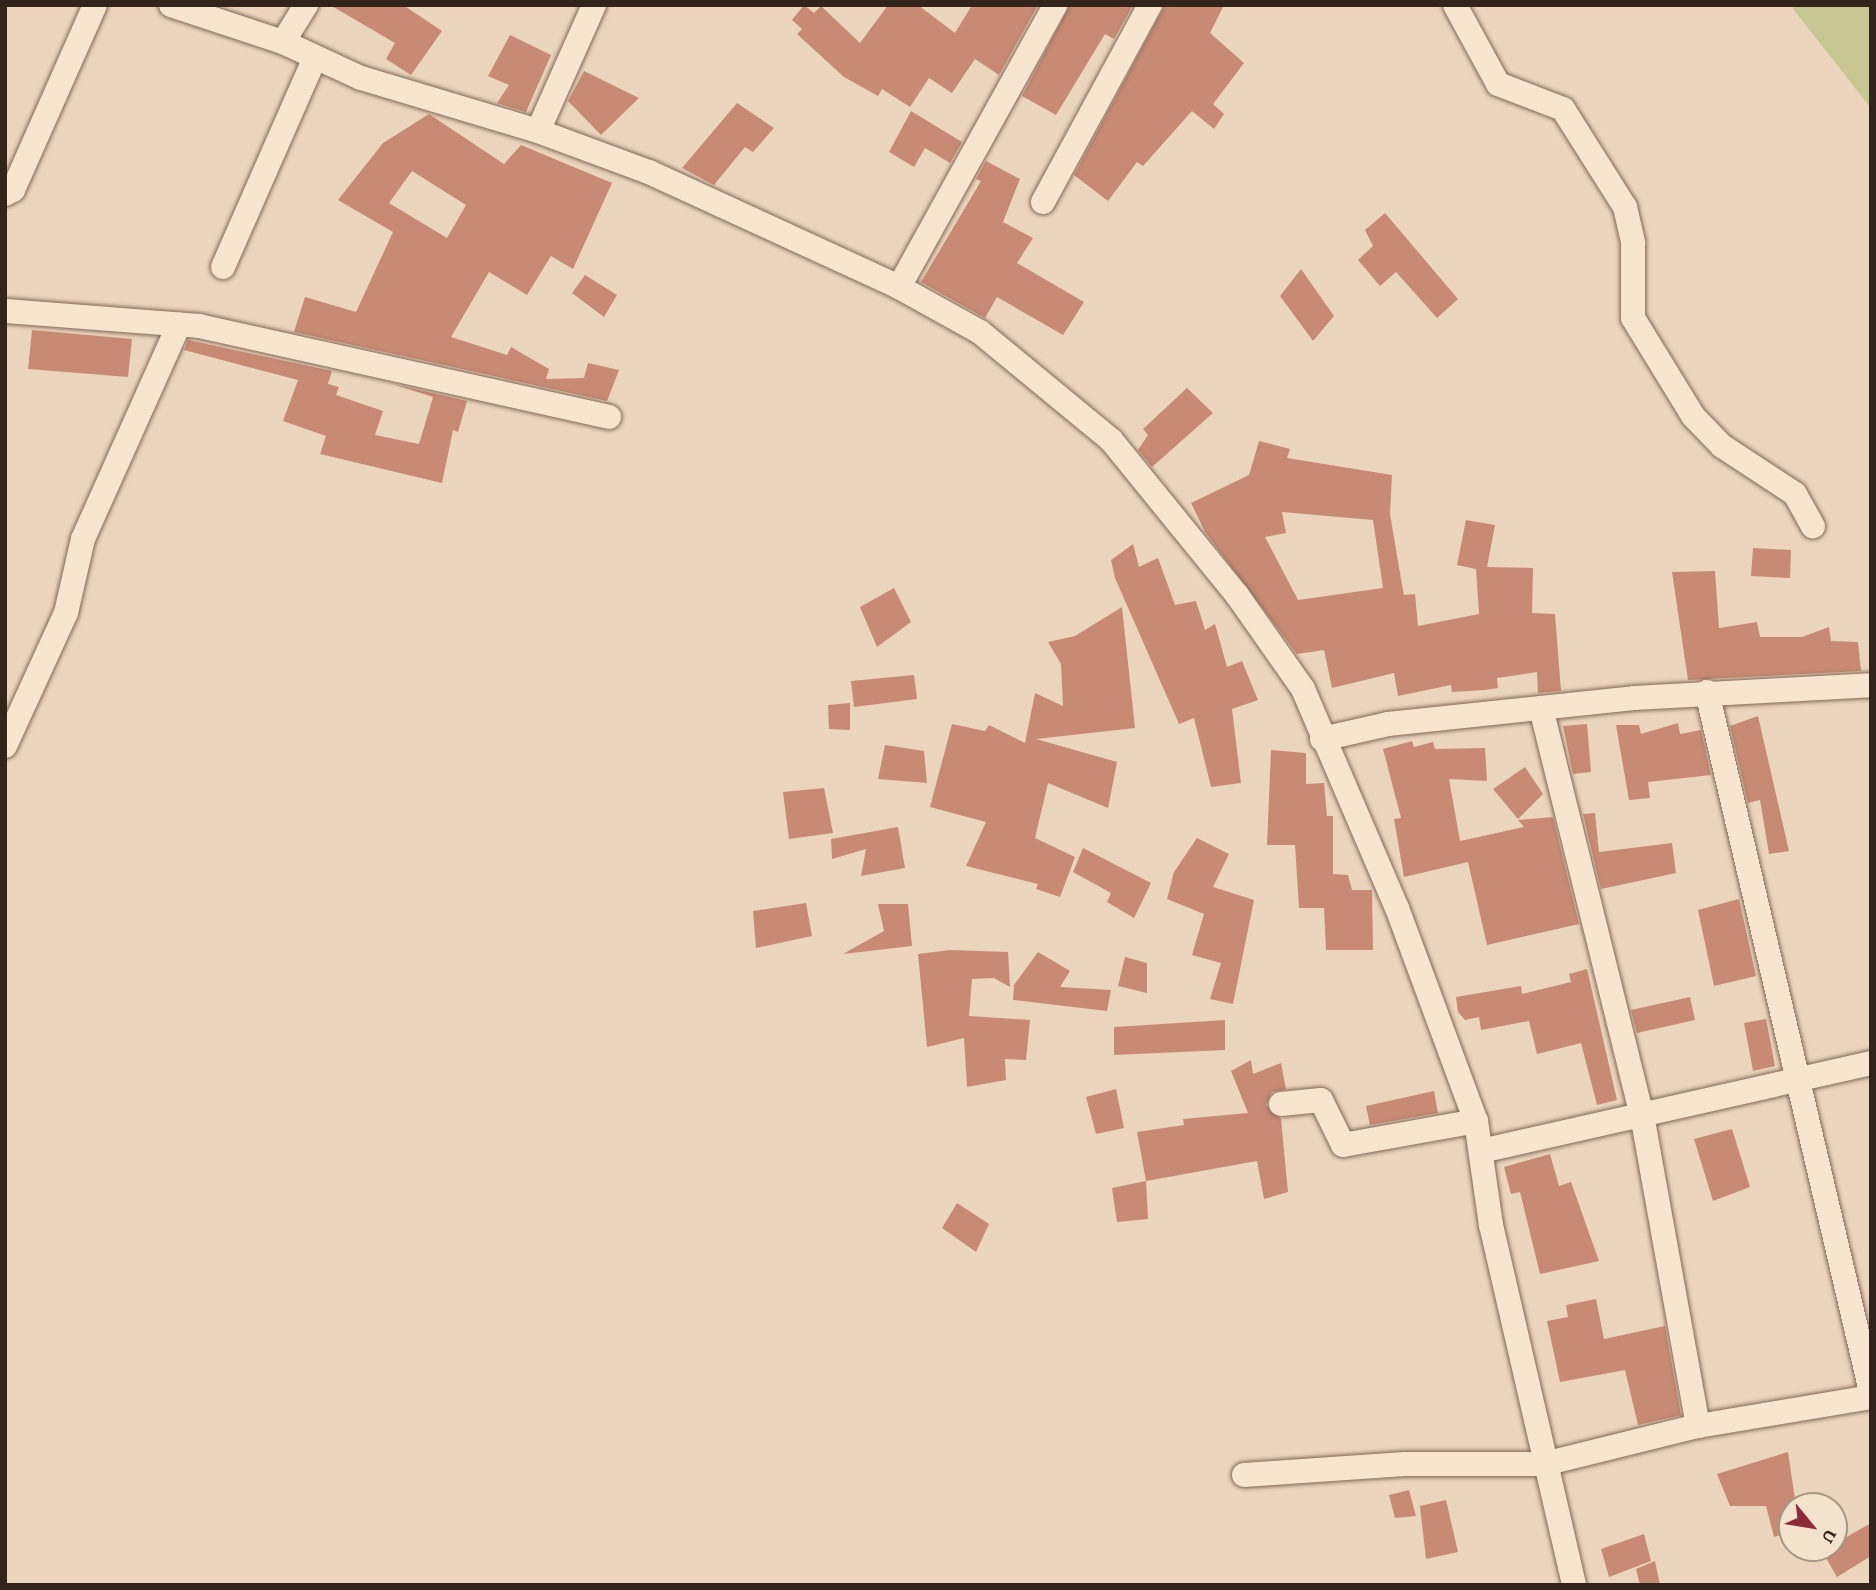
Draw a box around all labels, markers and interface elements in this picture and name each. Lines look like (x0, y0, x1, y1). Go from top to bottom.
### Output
north arrow (1778, 1492, 1848, 1562)
text: U (1818, 1526, 1842, 1548)

